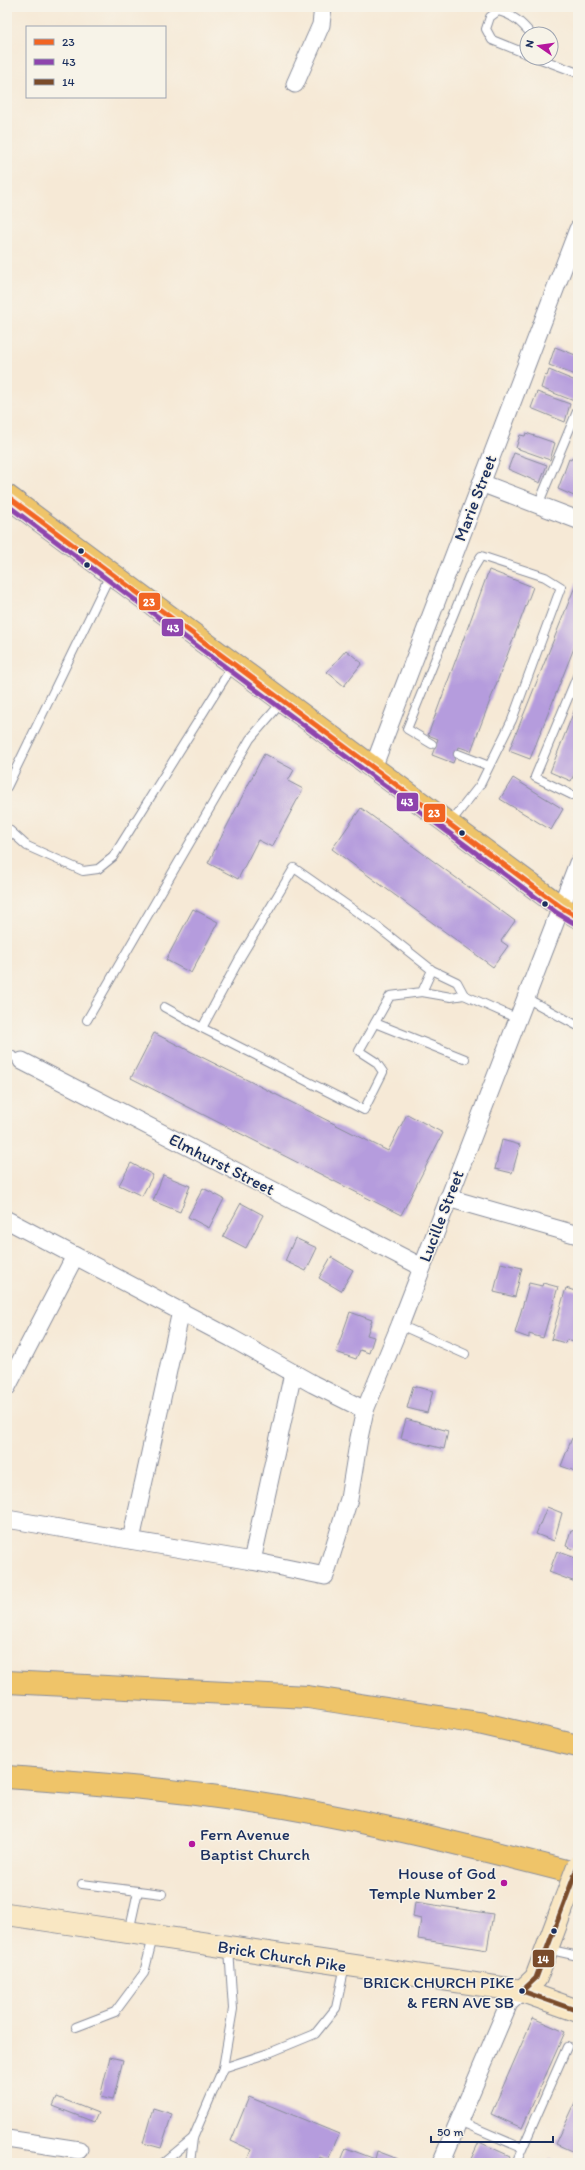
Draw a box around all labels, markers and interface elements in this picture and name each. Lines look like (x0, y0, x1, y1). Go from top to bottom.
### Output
legend (26, 26, 166, 98)
north arrow (519, 26, 559, 66)
text: 23 (62, 35, 75, 49)
text: N (523, 39, 537, 49)
text: 43 (62, 55, 76, 69)
text: 14 (62, 75, 75, 89)
street label: Marie Street (449, 452, 501, 544)
unlabelled marker (76, 546, 86, 556)
unlabelled marker (82, 560, 92, 570)
line badge: 23 (138, 592, 161, 611)
text: 23 (143, 596, 155, 609)
line badge: 43 (161, 618, 184, 637)
text: 43 (167, 622, 179, 635)
line badge: 43 (396, 792, 419, 812)
text: 43 (401, 796, 413, 809)
line badge: 23 (423, 803, 446, 823)
text: 23 (428, 807, 440, 820)
unlabelled marker (457, 828, 467, 838)
unlabelled marker (540, 899, 550, 909)
street label: Elmhurst Street (166, 1129, 278, 1199)
street label: Lucille Street (414, 1167, 468, 1265)
place label: Fern Avenue Baptist Church (200, 1824, 310, 1864)
marker: Fern Avenue Baptist Church (187, 1839, 197, 1849)
place label: House of God Temple Number 2 (369, 1863, 497, 1903)
marker: House of God Temple Number 2 (499, 1878, 509, 1888)
unlabelled marker (549, 1926, 559, 1936)
street label: Brick Church Pike (216, 1936, 348, 1976)
line badge: 14 (532, 1949, 555, 1968)
text: 14 (537, 1953, 549, 1966)
place label: BRICK CHURCH PIKE & FERN AVE SB (363, 1973, 514, 2012)
marker: BRICK CHURCH PIKE & FERN AVE SB (517, 1986, 527, 1996)
scale bar (431, 2118, 553, 2144)
text: 50 m (437, 2125, 463, 2139)

